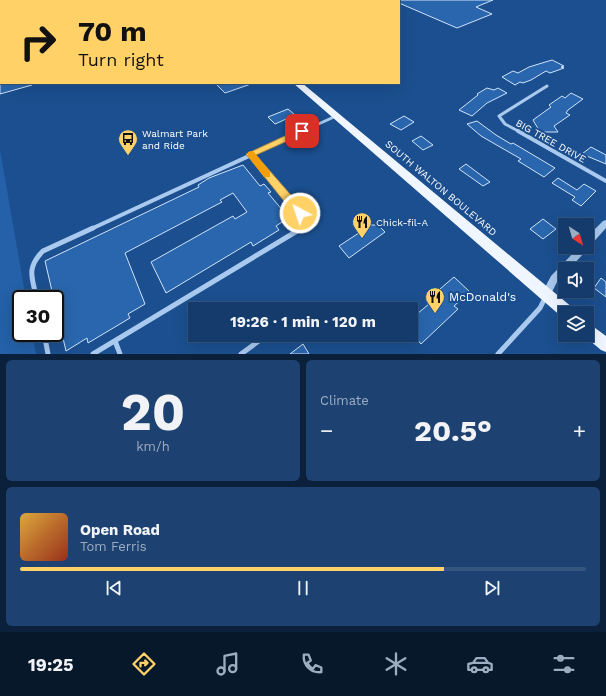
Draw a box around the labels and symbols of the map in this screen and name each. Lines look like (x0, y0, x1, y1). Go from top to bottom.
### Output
pin (285, 114, 319, 148)
street label: BIG TREE DRIVE (514, 117, 588, 165)
bus stop icon: Walmart Park and Ride (117, 128, 139, 156)
place label: Walmart Park and Ride (142, 128, 208, 151)
street label: SOUTH WALTON BOULEVARD (383, 138, 499, 238)
position arrow (279, 192, 321, 234)
restaurant icon: Chick-fil-A (351, 211, 373, 239)
place label: Chick-fil-A (376, 217, 428, 228)
north arrow (558, 218, 594, 254)
restaurant icon: McDonald's (424, 286, 446, 314)
speed limit sign: 30 (12, 290, 64, 342)
place label: McDonald's (449, 290, 516, 304)

